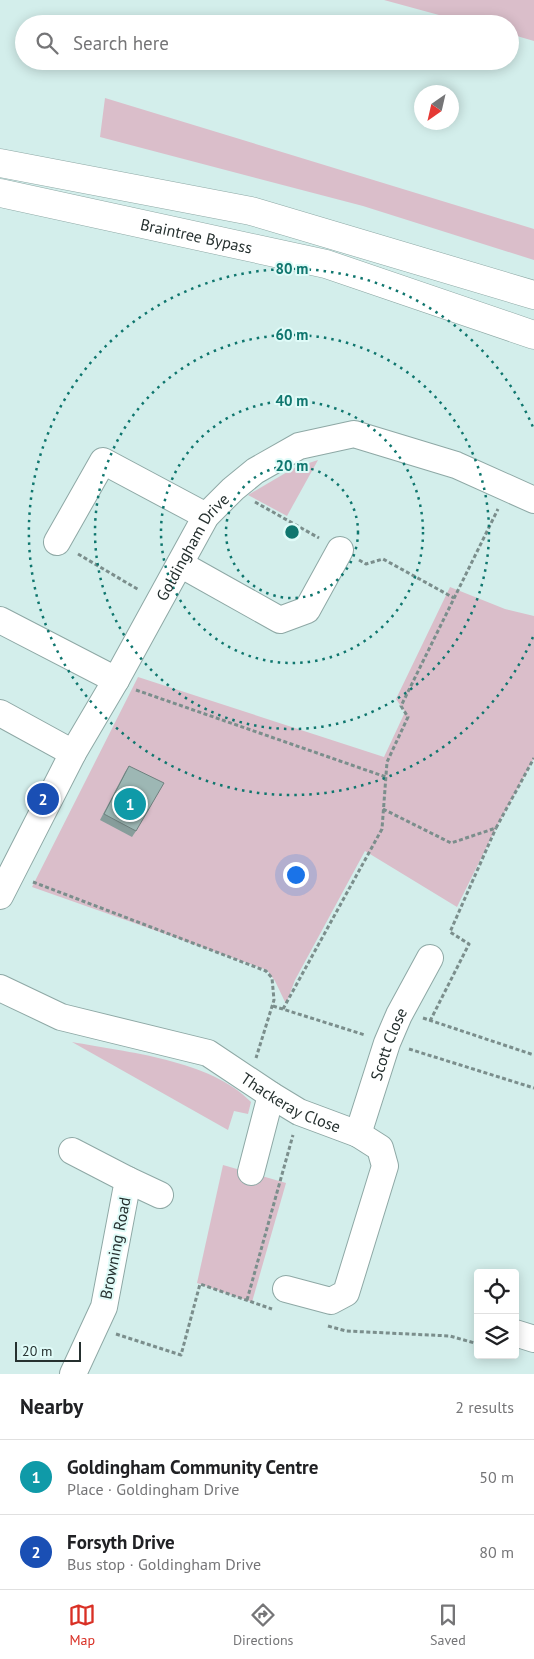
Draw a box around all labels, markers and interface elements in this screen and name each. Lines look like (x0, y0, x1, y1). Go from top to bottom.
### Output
search box (15, 15, 519, 70)
icon: search (33, 29, 61, 57)
text: Search here (73, 31, 169, 55)
north arrow (414, 85, 459, 130)
street label: Braintree Bypass (139, 214, 254, 258)
text: 80 m (276, 259, 308, 278)
text: 60 m (276, 325, 308, 344)
text: 40 m (276, 391, 308, 410)
text: 20 m (276, 456, 308, 475)
street label: Goldingham Drive (152, 489, 233, 604)
centre of rings (283, 523, 301, 541)
pin: 2 (27, 780, 59, 818)
pin: 1 (114, 785, 146, 823)
your location (283, 862, 309, 888)
street label: Scott Close (366, 1004, 411, 1083)
street label: Thackeray Close (237, 1068, 344, 1137)
street label: Browning Road (95, 1195, 135, 1301)
map controls (474, 1269, 519, 1359)
button: locate (474, 1269, 519, 1314)
button: layers (474, 1314, 519, 1359)
scale bar (15, 1339, 81, 1362)
text: 20 m (22, 1342, 52, 1360)
text: Nearby (20, 1393, 83, 1420)
text: 2 results (455, 1397, 514, 1417)
text: Goldingham Community Centre (67, 1455, 318, 1479)
text: 1 (31, 1467, 41, 1487)
text: 50 m (479, 1467, 514, 1487)
text: Place · Goldingham Drive (67, 1479, 239, 1499)
text: Forsyth Drive (67, 1530, 175, 1554)
text: 2 (31, 1542, 41, 1562)
text: 80 m (479, 1542, 514, 1562)
text: Bus stop · Goldingham Drive (67, 1554, 261, 1574)
tab: Map (68, 1601, 96, 1649)
tab: Directions (233, 1601, 293, 1649)
tab: Saved (430, 1601, 466, 1649)

